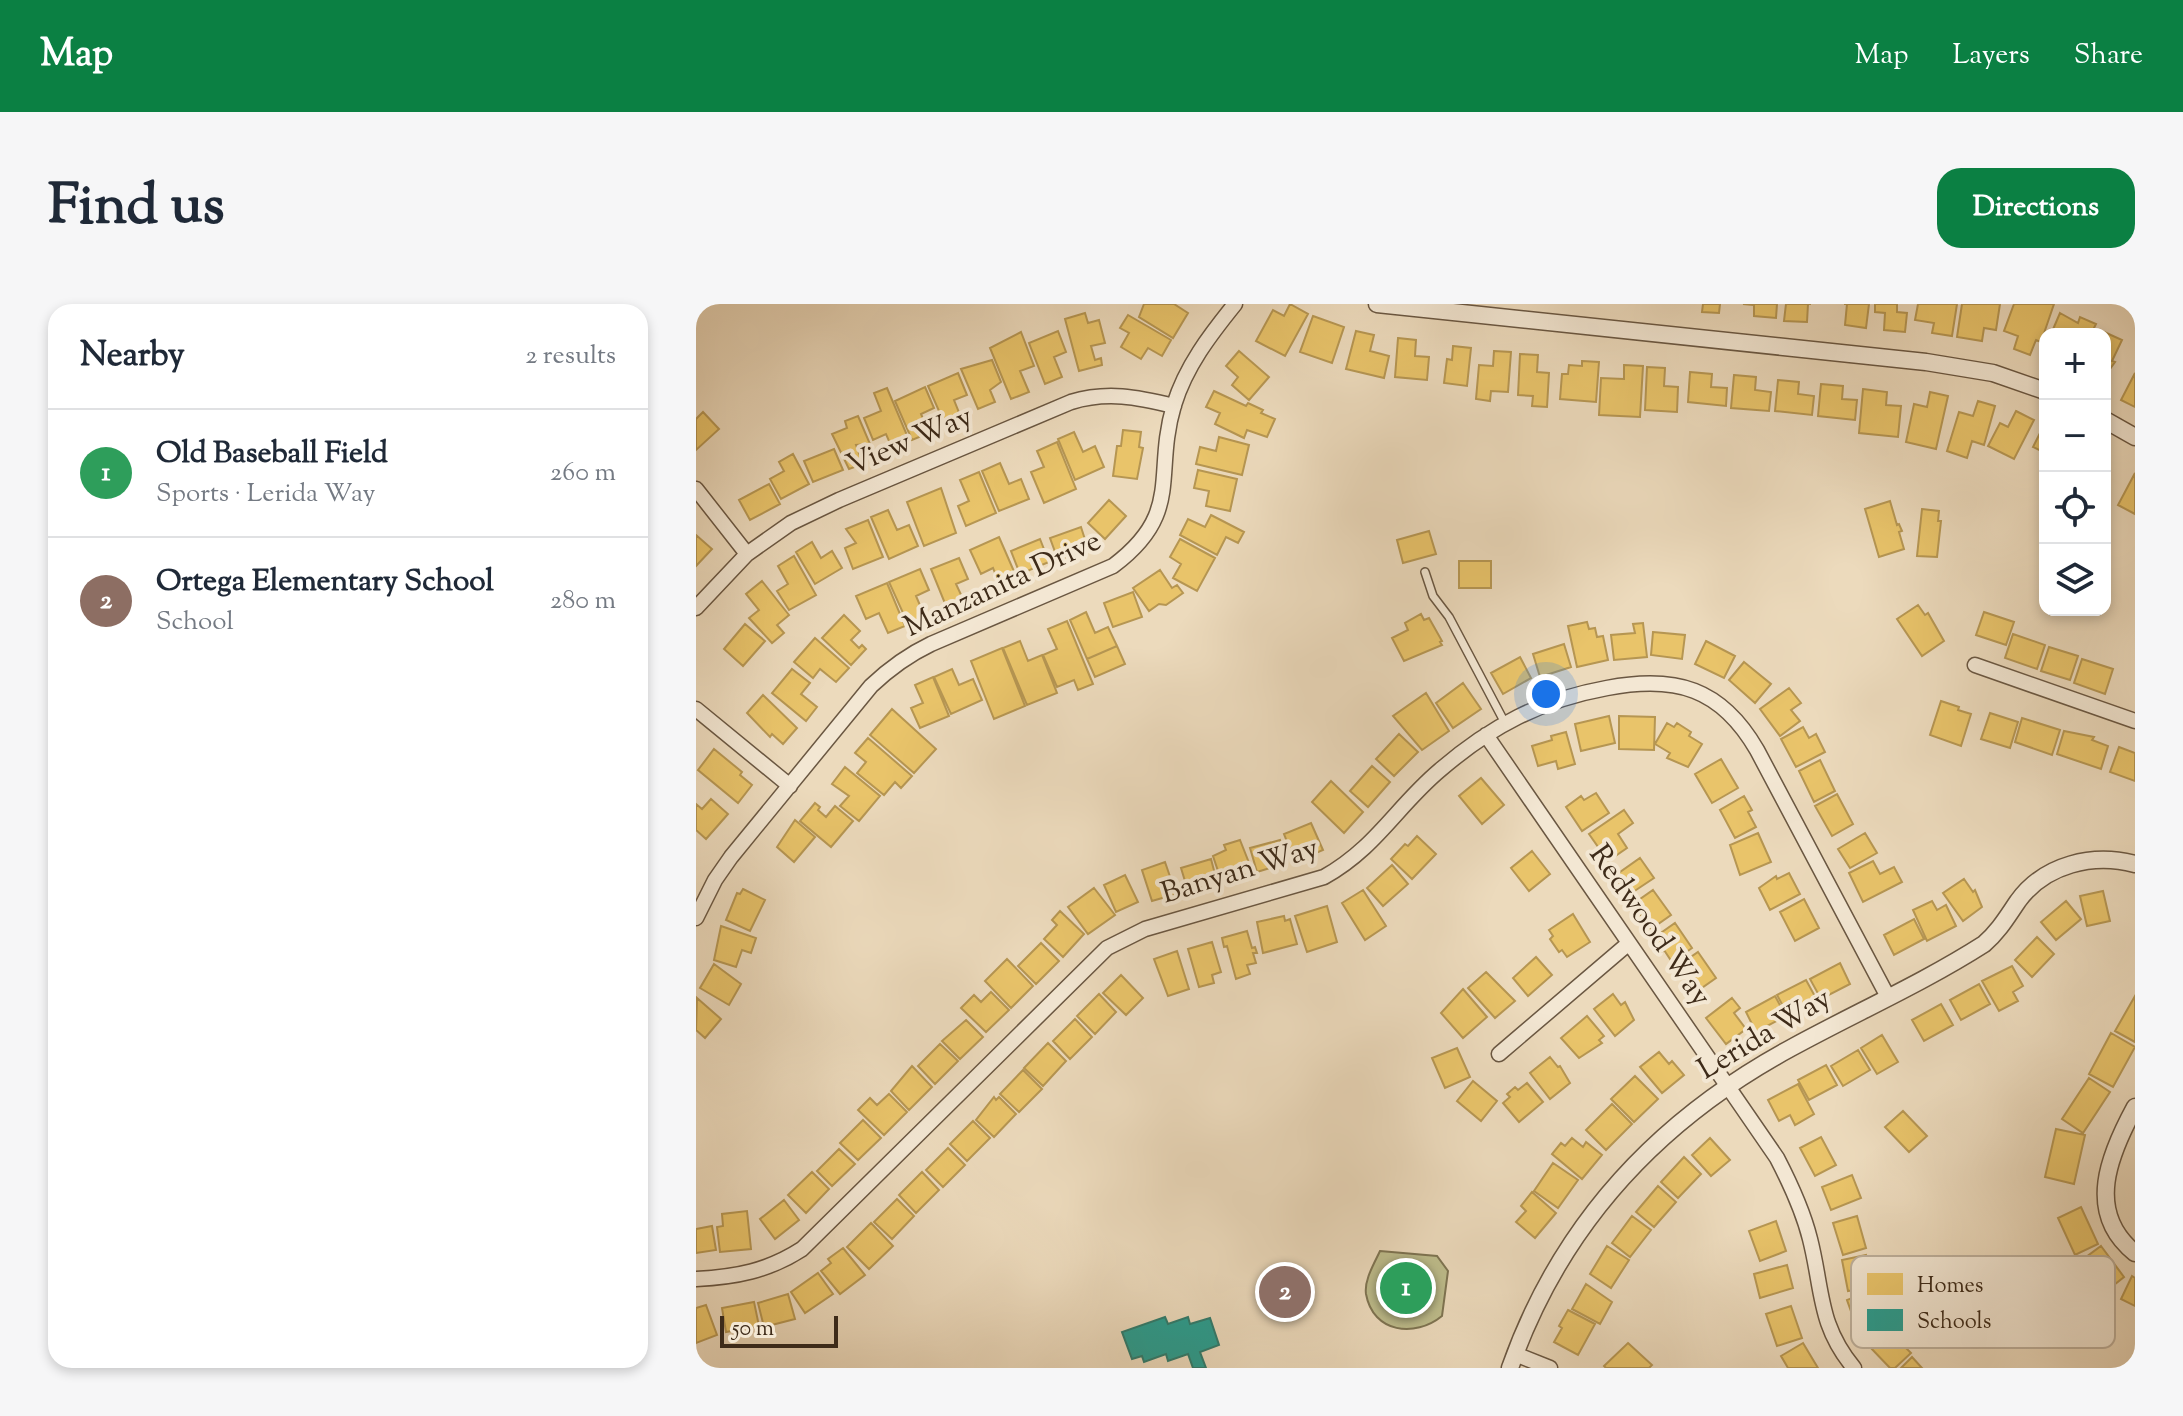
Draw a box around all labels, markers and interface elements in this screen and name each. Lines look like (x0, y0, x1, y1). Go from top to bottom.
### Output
text: Map (40, 29, 113, 83)
text: Map (1855, 36, 1908, 76)
text: Layers (1952, 36, 2030, 76)
text: Share (2074, 36, 2143, 76)
text: Find us (48, 168, 224, 249)
button: Directions (1937, 168, 2135, 248)
map controls (2039, 328, 2111, 616)
button: + (2039, 328, 2111, 400)
text: Nearby (80, 332, 185, 381)
text: 2 results (525, 338, 616, 375)
street label: View Way (840, 396, 980, 488)
button: − (2039, 400, 2111, 472)
text: Old Baseball Field (156, 433, 388, 476)
text: 1 (102, 455, 110, 492)
text: 260 m (550, 455, 616, 492)
button: locate (2039, 472, 2111, 544)
text: Sports · Lerida Way (156, 476, 376, 513)
street label: Manzanita Drive (897, 520, 1109, 650)
button: layers (2039, 544, 2111, 616)
text: Ortega Elementary School (156, 561, 494, 604)
text: 2 (100, 583, 112, 620)
text: 280 m (550, 583, 616, 620)
text: School (156, 604, 234, 641)
your location (1526, 674, 1566, 714)
street label: Banyan Way (1156, 828, 1324, 916)
street label: Redwood Way (1577, 836, 1721, 1016)
street label: Lerida Way (1690, 978, 1840, 1092)
legend (1851, 1256, 2115, 1348)
pin: 1 (1380, 1258, 1432, 1318)
pin: 2 (1259, 1262, 1311, 1322)
text: Homes (1917, 1271, 1983, 1303)
text: Schools (1917, 1307, 1991, 1339)
scale bar (720, 1312, 838, 1348)
text: 50 m (732, 1314, 774, 1346)

